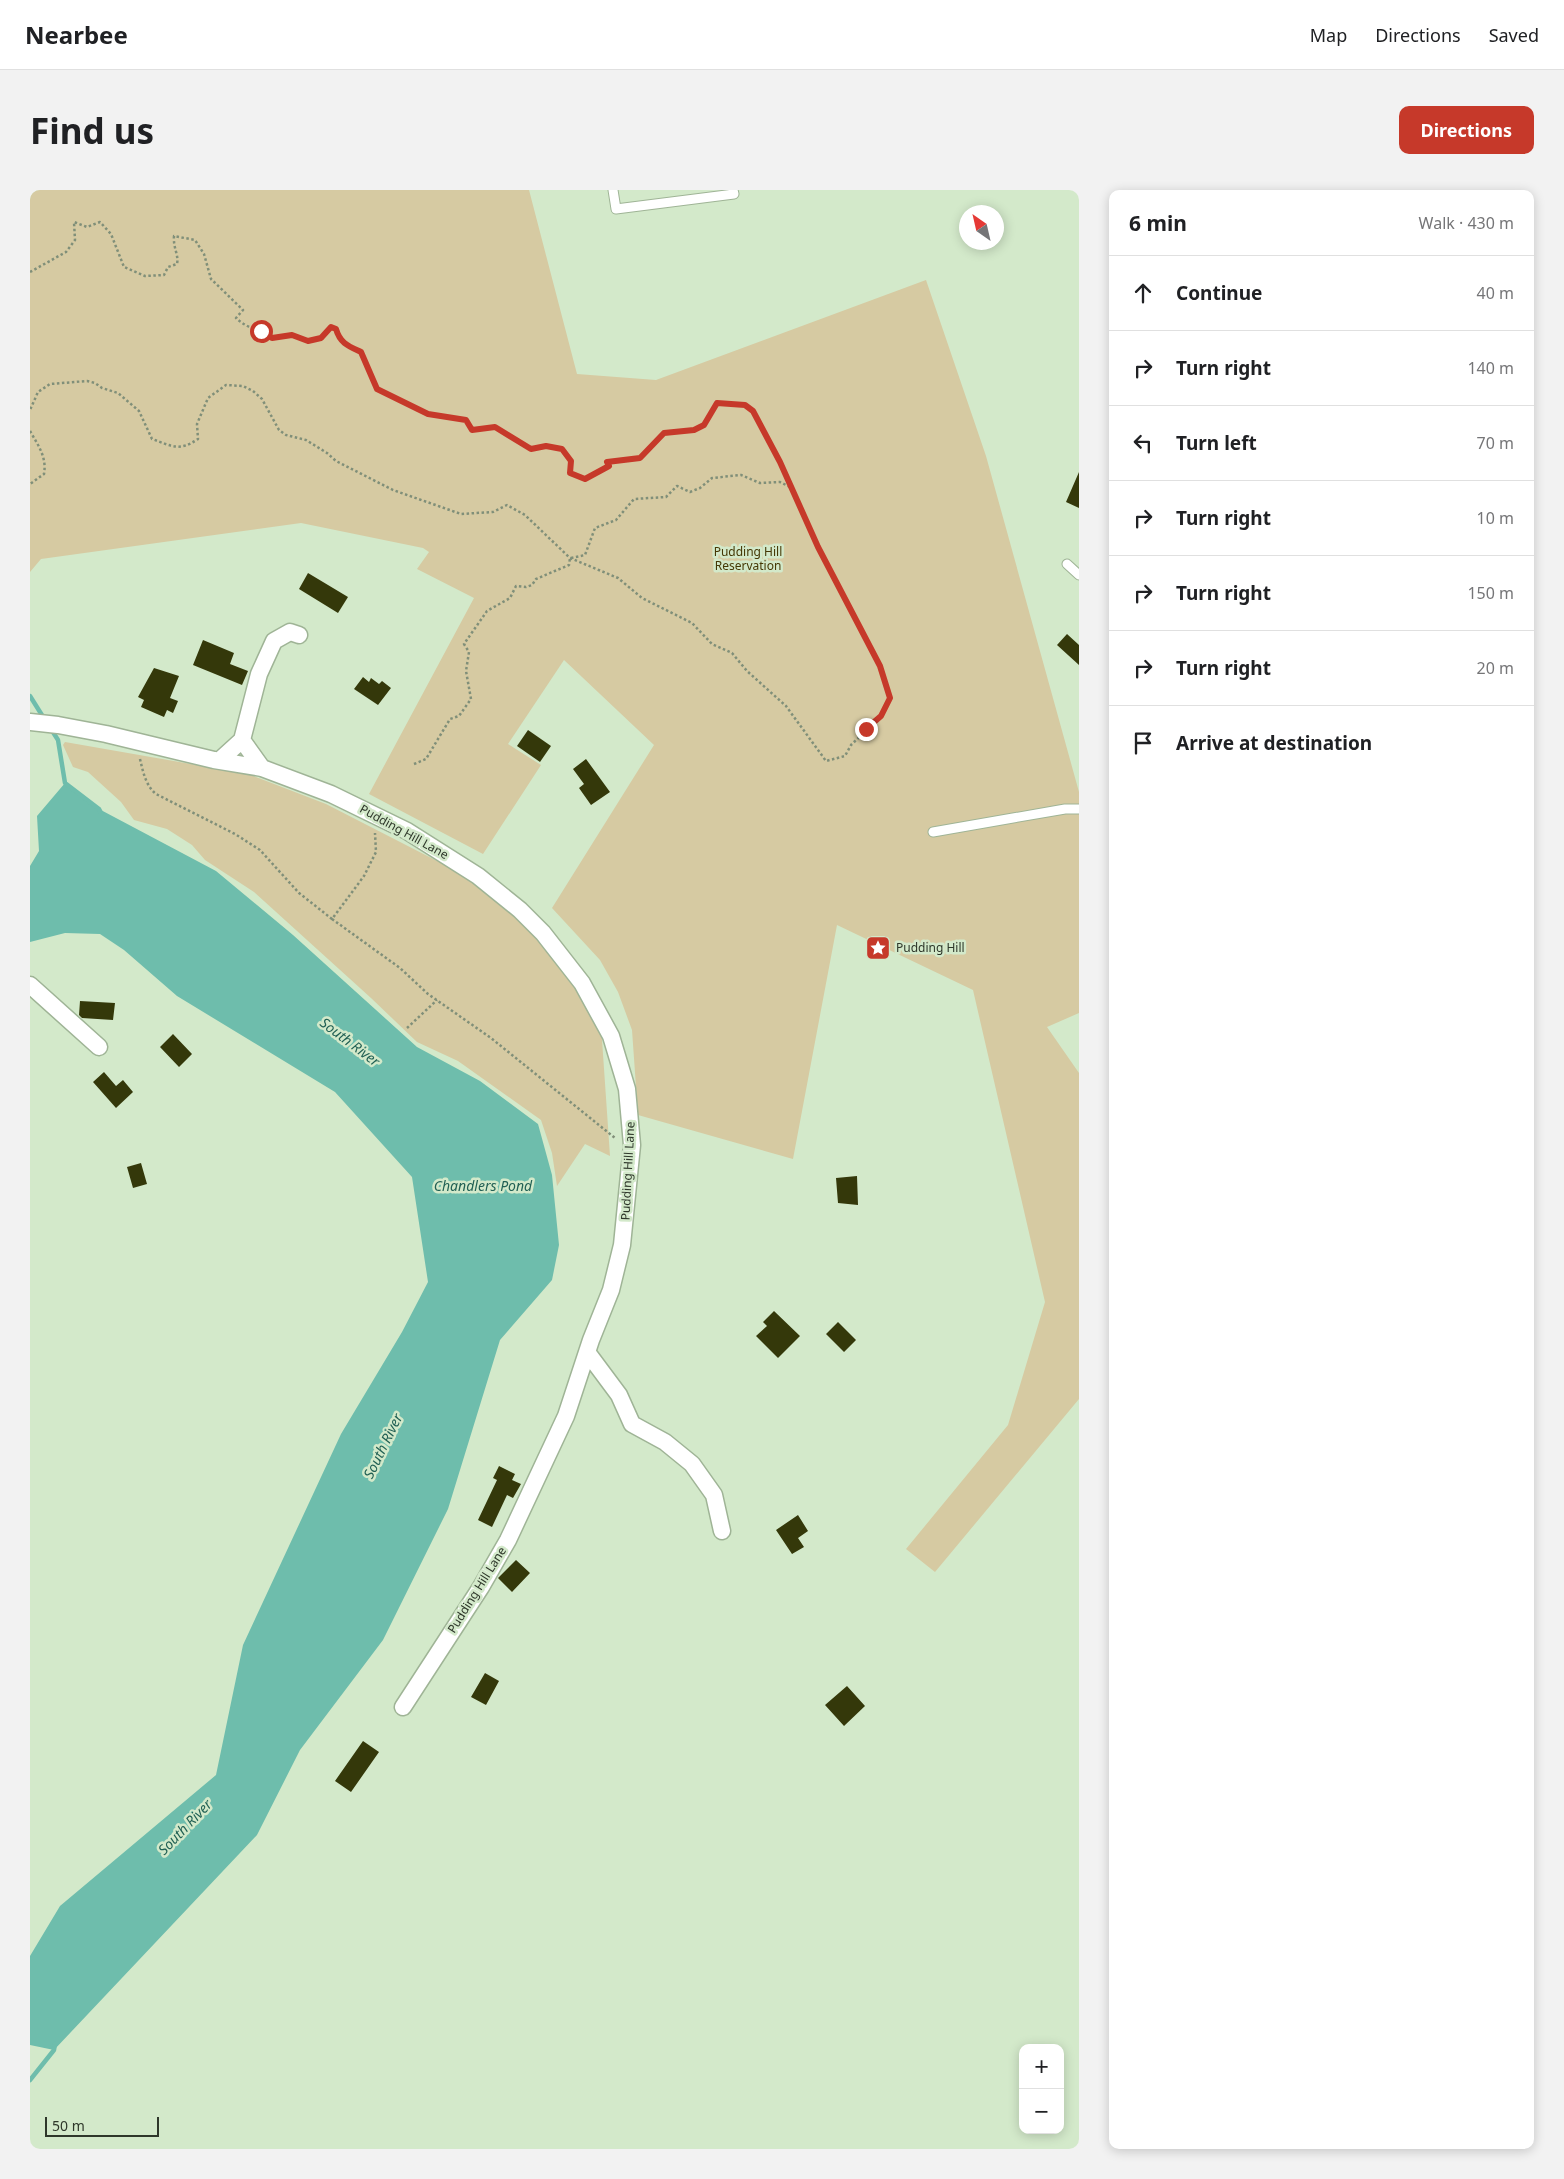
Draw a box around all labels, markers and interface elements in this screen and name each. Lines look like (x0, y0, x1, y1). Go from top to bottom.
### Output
text: Nearbee (25, 18, 128, 51)
text: Map (1310, 23, 1347, 47)
text: Directions (1375, 23, 1461, 47)
text: Saved (1489, 23, 1539, 47)
button: Directions (1399, 106, 1534, 154)
text: Find us (30, 107, 154, 154)
north arrow (959, 205, 1004, 250)
text: 6 min (1129, 209, 1187, 237)
text: Walk · 430 m (1419, 212, 1514, 234)
icon: ahead (1129, 279, 1157, 307)
text: Continue (1176, 280, 1262, 306)
text: 40 m (1477, 282, 1514, 304)
route start (250, 320, 273, 343)
icon: right (1129, 354, 1157, 382)
text: Turn right (1176, 355, 1271, 381)
text: 140 m (1467, 357, 1514, 379)
icon: left (1129, 429, 1157, 457)
text: Turn left (1176, 430, 1257, 456)
text: 70 m (1477, 432, 1514, 454)
icon: right (1129, 504, 1157, 532)
text: Turn right (1176, 505, 1271, 531)
text: 10 m (1477, 507, 1514, 529)
park label: Pudding Hill Reservation (714, 543, 782, 574)
icon: right (1129, 579, 1157, 607)
text: Turn right (1176, 580, 1271, 606)
text: 150 m (1467, 582, 1514, 604)
icon: right (1129, 654, 1157, 682)
text: Turn right (1176, 655, 1271, 681)
text: 20 m (1477, 657, 1514, 679)
route end (855, 718, 878, 741)
icon: arrive (1129, 729, 1157, 757)
text: Arrive at destination (1176, 730, 1372, 756)
street label: Pudding Hill Lane (357, 800, 452, 863)
place icon: Pudding Hill (865, 935, 891, 961)
place label: Pudding Hill (896, 939, 965, 956)
water label: South River (317, 1013, 384, 1071)
street label: Pudding Hill Lane (616, 1121, 639, 1221)
water label: Chandlers Pond (434, 1176, 533, 1195)
water label: South River (359, 1410, 407, 1481)
street label: Pudding Hill Lane (443, 1543, 510, 1636)
water label: South River (153, 1795, 216, 1858)
map controls (1019, 2044, 1064, 2134)
button: + (1019, 2044, 1064, 2089)
button: − (1019, 2089, 1064, 2134)
scale bar (45, 2114, 159, 2137)
text: 50 m (52, 2116, 85, 2135)

